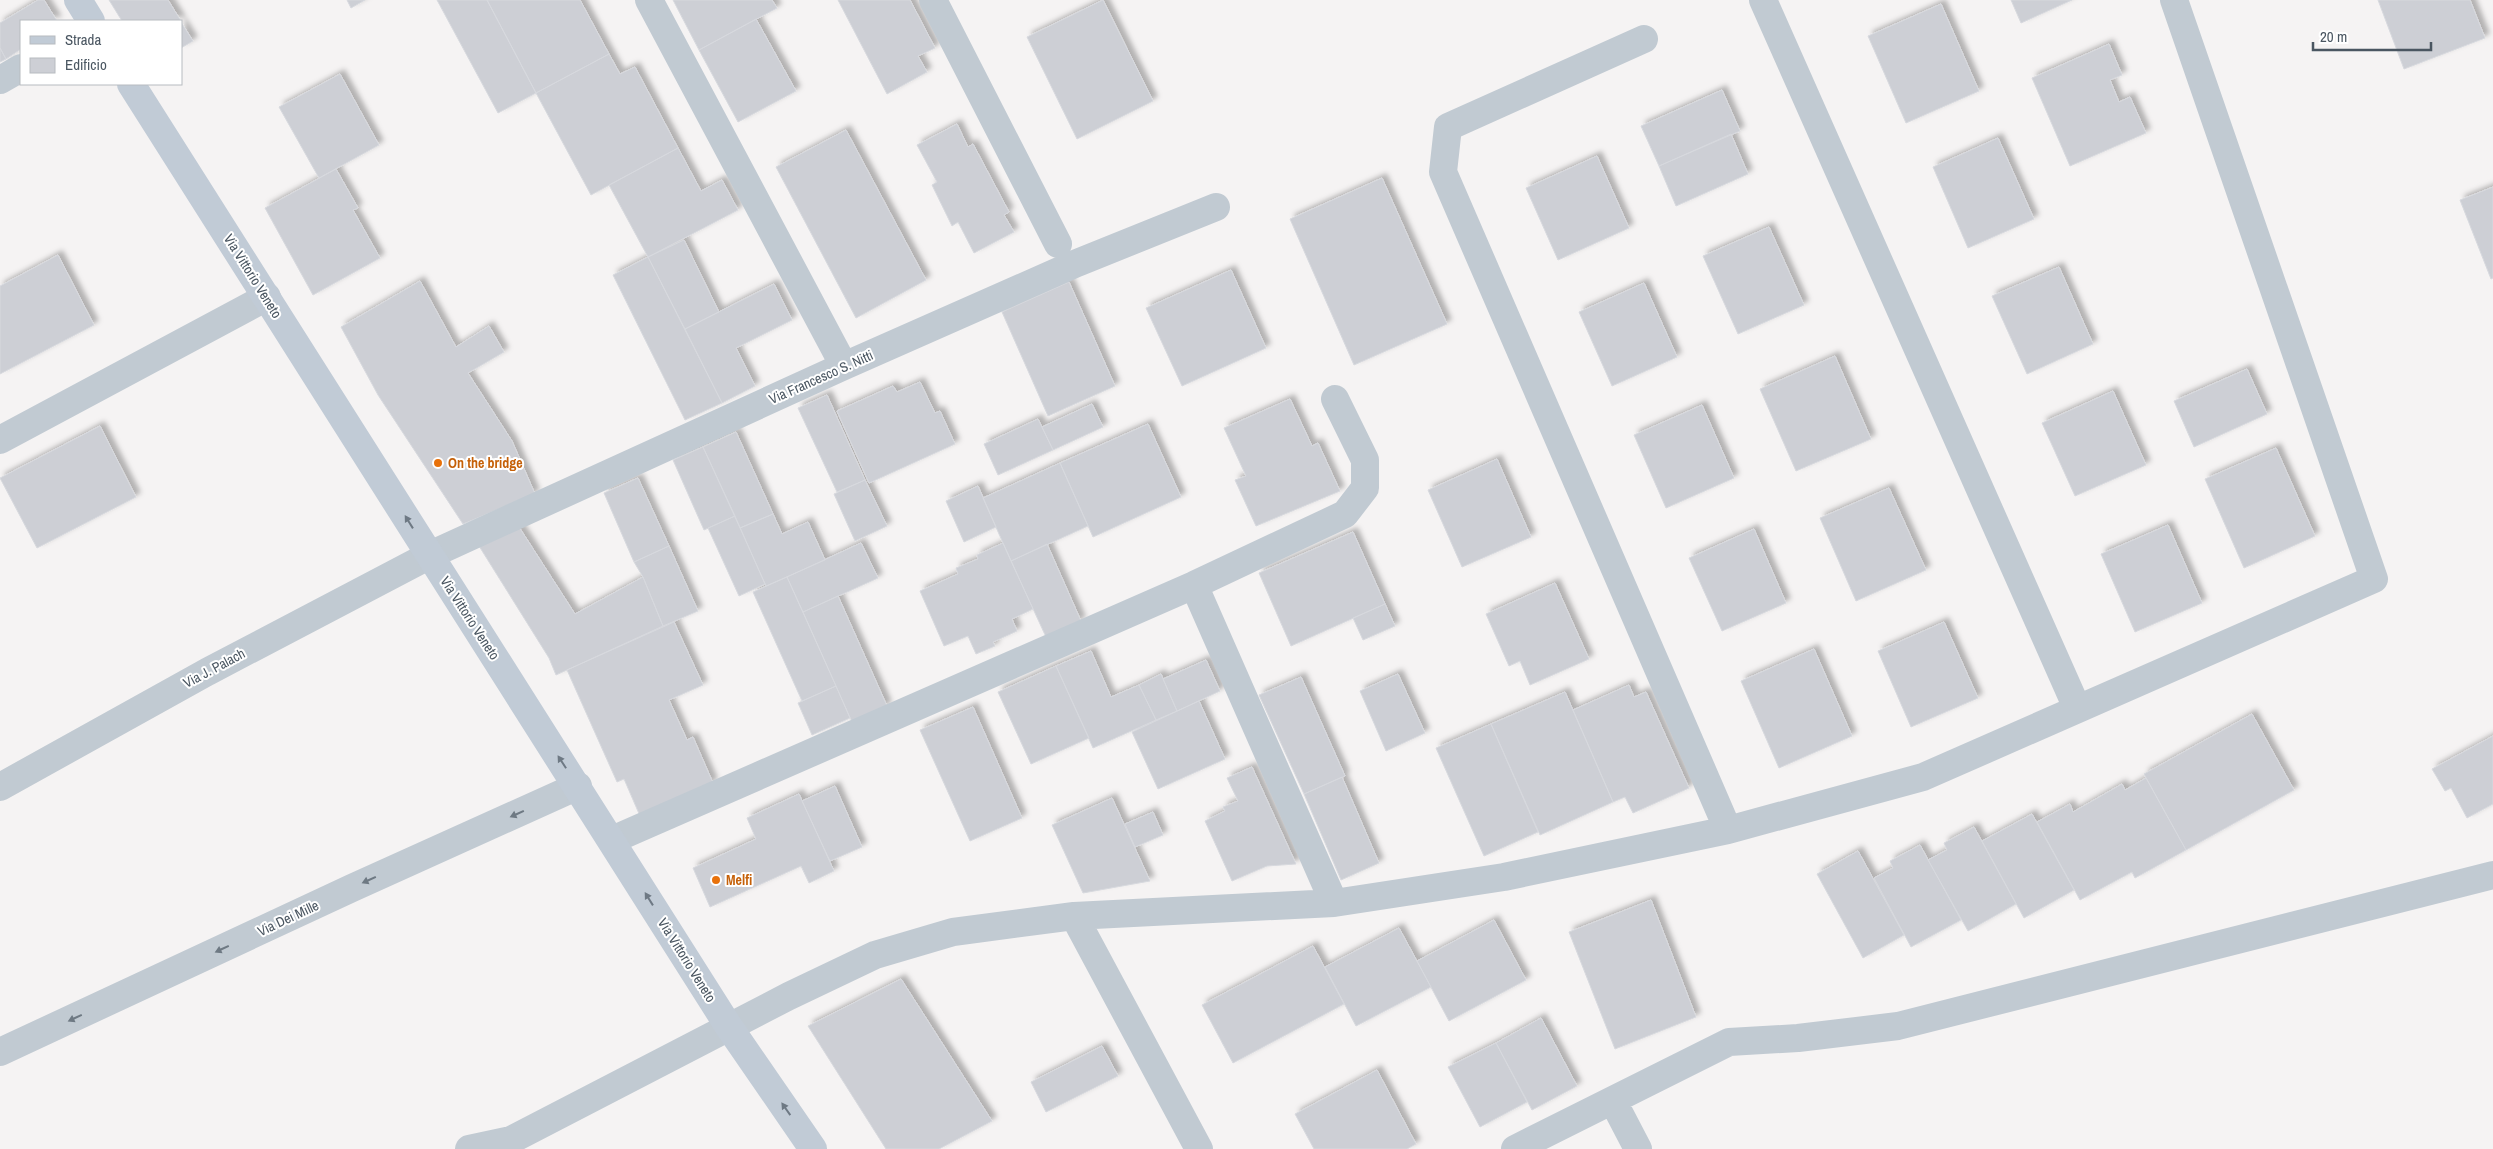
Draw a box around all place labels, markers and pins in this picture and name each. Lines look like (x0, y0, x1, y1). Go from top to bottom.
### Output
place label: On the bridge (448, 454, 523, 472)
marker: On the bridge (432, 457, 444, 469)
place label: Melfi (726, 871, 752, 889)
marker: Melfi (710, 874, 722, 886)

